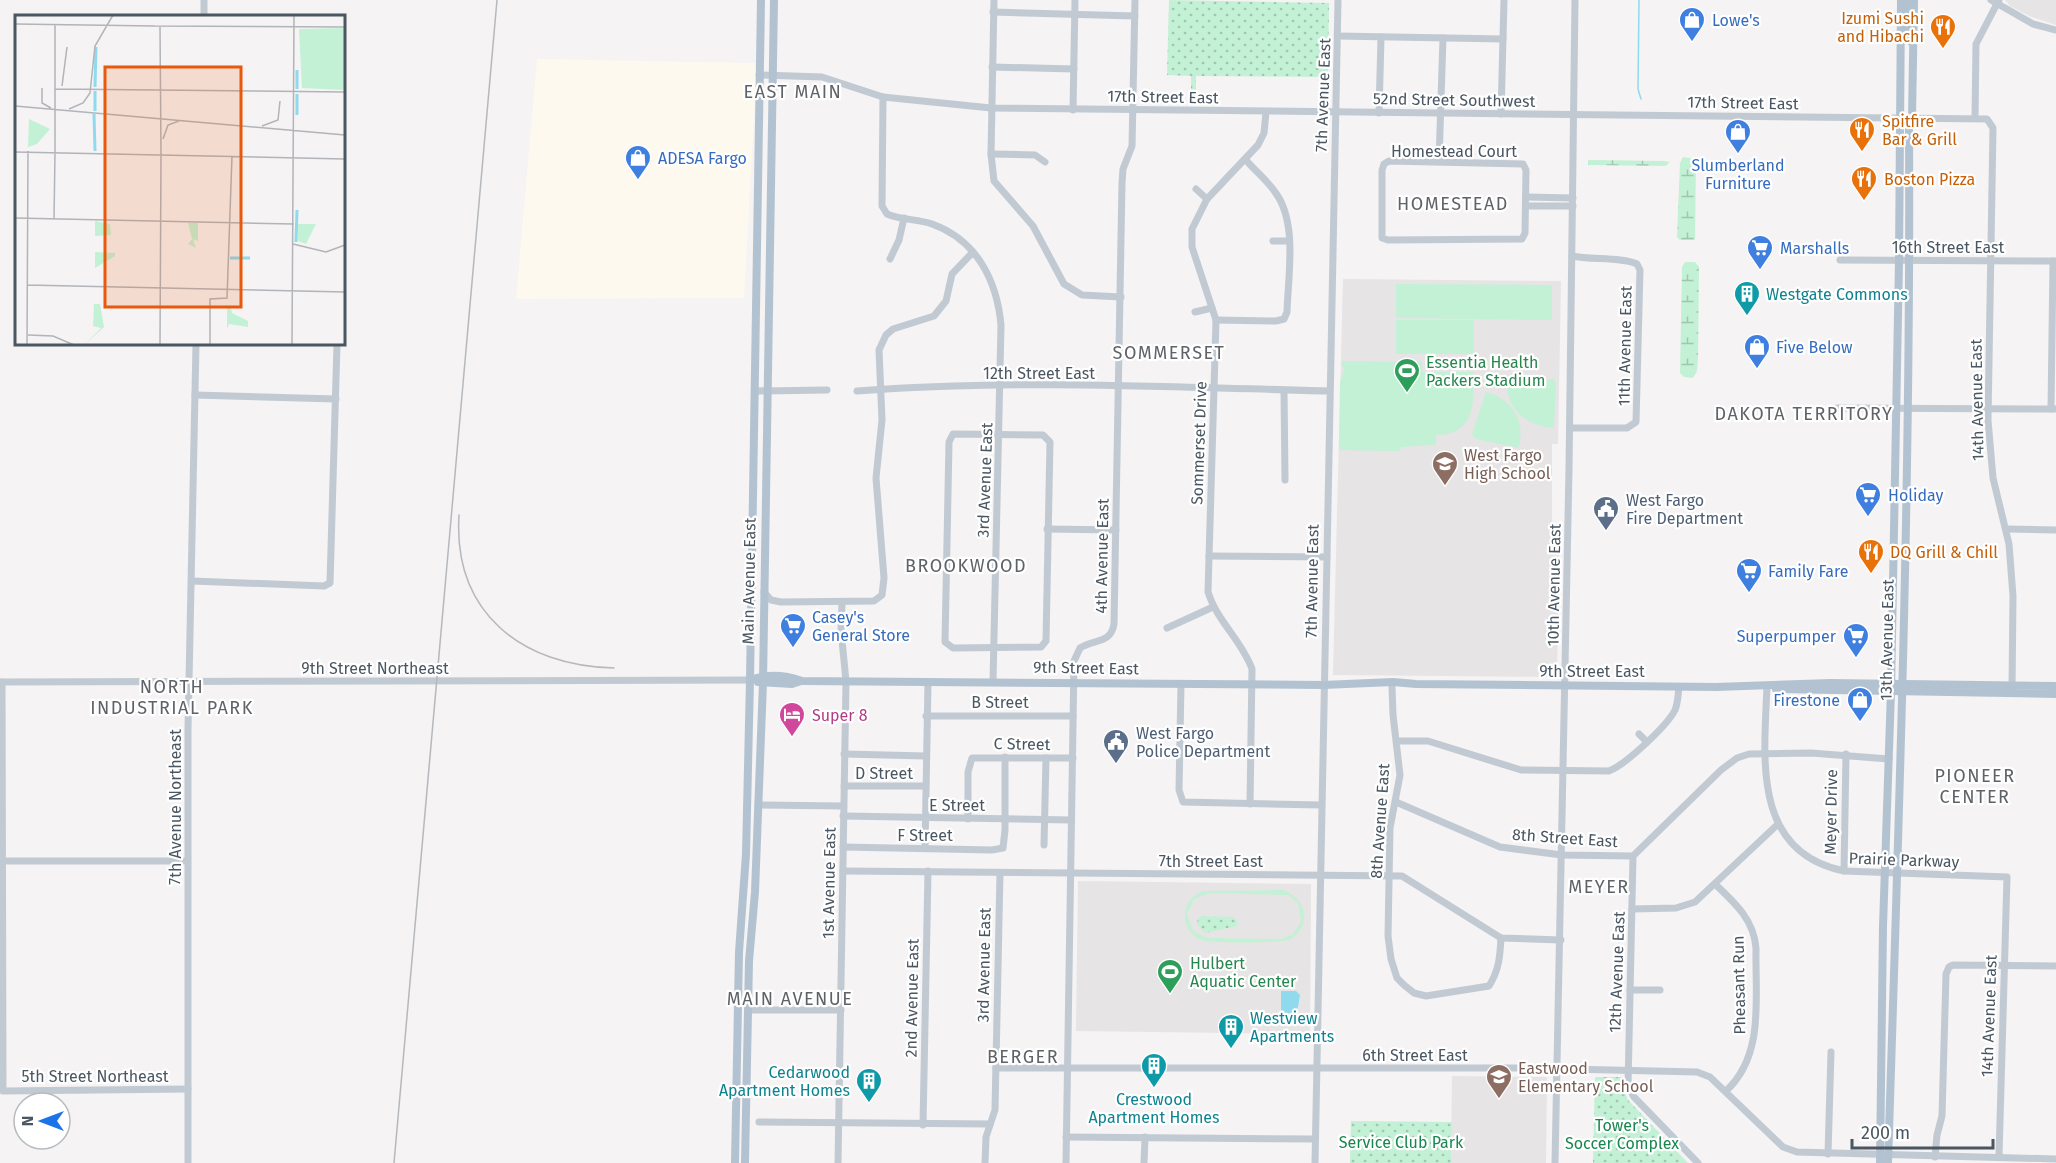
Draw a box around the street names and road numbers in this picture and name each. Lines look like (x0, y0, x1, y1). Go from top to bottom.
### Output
street label: 7th Avenue East (1312, 37, 1334, 152)
street label: 17th Street East (1107, 87, 1219, 107)
street label: 52nd Street Southwest (1373, 89, 1536, 111)
street label: 17th Street East (1687, 93, 1799, 113)
street label: Homestead Court (1391, 142, 1517, 161)
street label: 16th Street East (1892, 238, 2005, 257)
street label: 11th Avenue East (1614, 285, 1636, 406)
street label: 14th Avenue East (1966, 338, 1988, 461)
street label: 12th Street East (983, 364, 1095, 383)
street label: Sommerset Drive (1187, 381, 1211, 505)
street label: 3rd Avenue East (973, 422, 997, 538)
street label: 4th Avenue East (1091, 498, 1113, 614)
street label: Main Avenue East (738, 517, 760, 645)
street label: 10th Avenue East (1543, 523, 1565, 647)
street label: 7th Avenue East (1302, 524, 1322, 638)
street label: 13th Avenue East (1876, 579, 1898, 701)
street label: 9th Street East (1033, 658, 1139, 678)
street label: 9th Street Northeast (301, 659, 449, 678)
street label: 9th Street East (1539, 662, 1645, 681)
street label: B Street (971, 693, 1029, 712)
street label: 7th Avenue Northeast (166, 729, 185, 885)
street label: C Street (994, 734, 1051, 754)
street label: 8th Avenue East (1366, 762, 1394, 879)
street label: D Street (855, 764, 913, 783)
street label: Meyer Drive (1821, 769, 1841, 855)
street label: E Street (929, 796, 985, 815)
street label: 8th Street East (1511, 825, 1619, 851)
street label: F Street (897, 826, 953, 845)
street label: 1st Avenue East (819, 827, 839, 939)
street label: Prairie Parkway (1848, 849, 1960, 871)
street label: 7th Street East (1159, 852, 1263, 871)
street label: 3rd Avenue East (973, 907, 995, 1023)
street label: 12th Avenue East (1605, 911, 1629, 1033)
street label: Pheasant Run (1729, 935, 1749, 1035)
street label: 2nd Avenue East (901, 938, 923, 1057)
street label: 14th Avenue East (1977, 954, 2001, 1077)
street label: 6th Street East (1362, 1046, 1468, 1065)
street label: 5th Street Northeast (22, 1067, 169, 1086)

